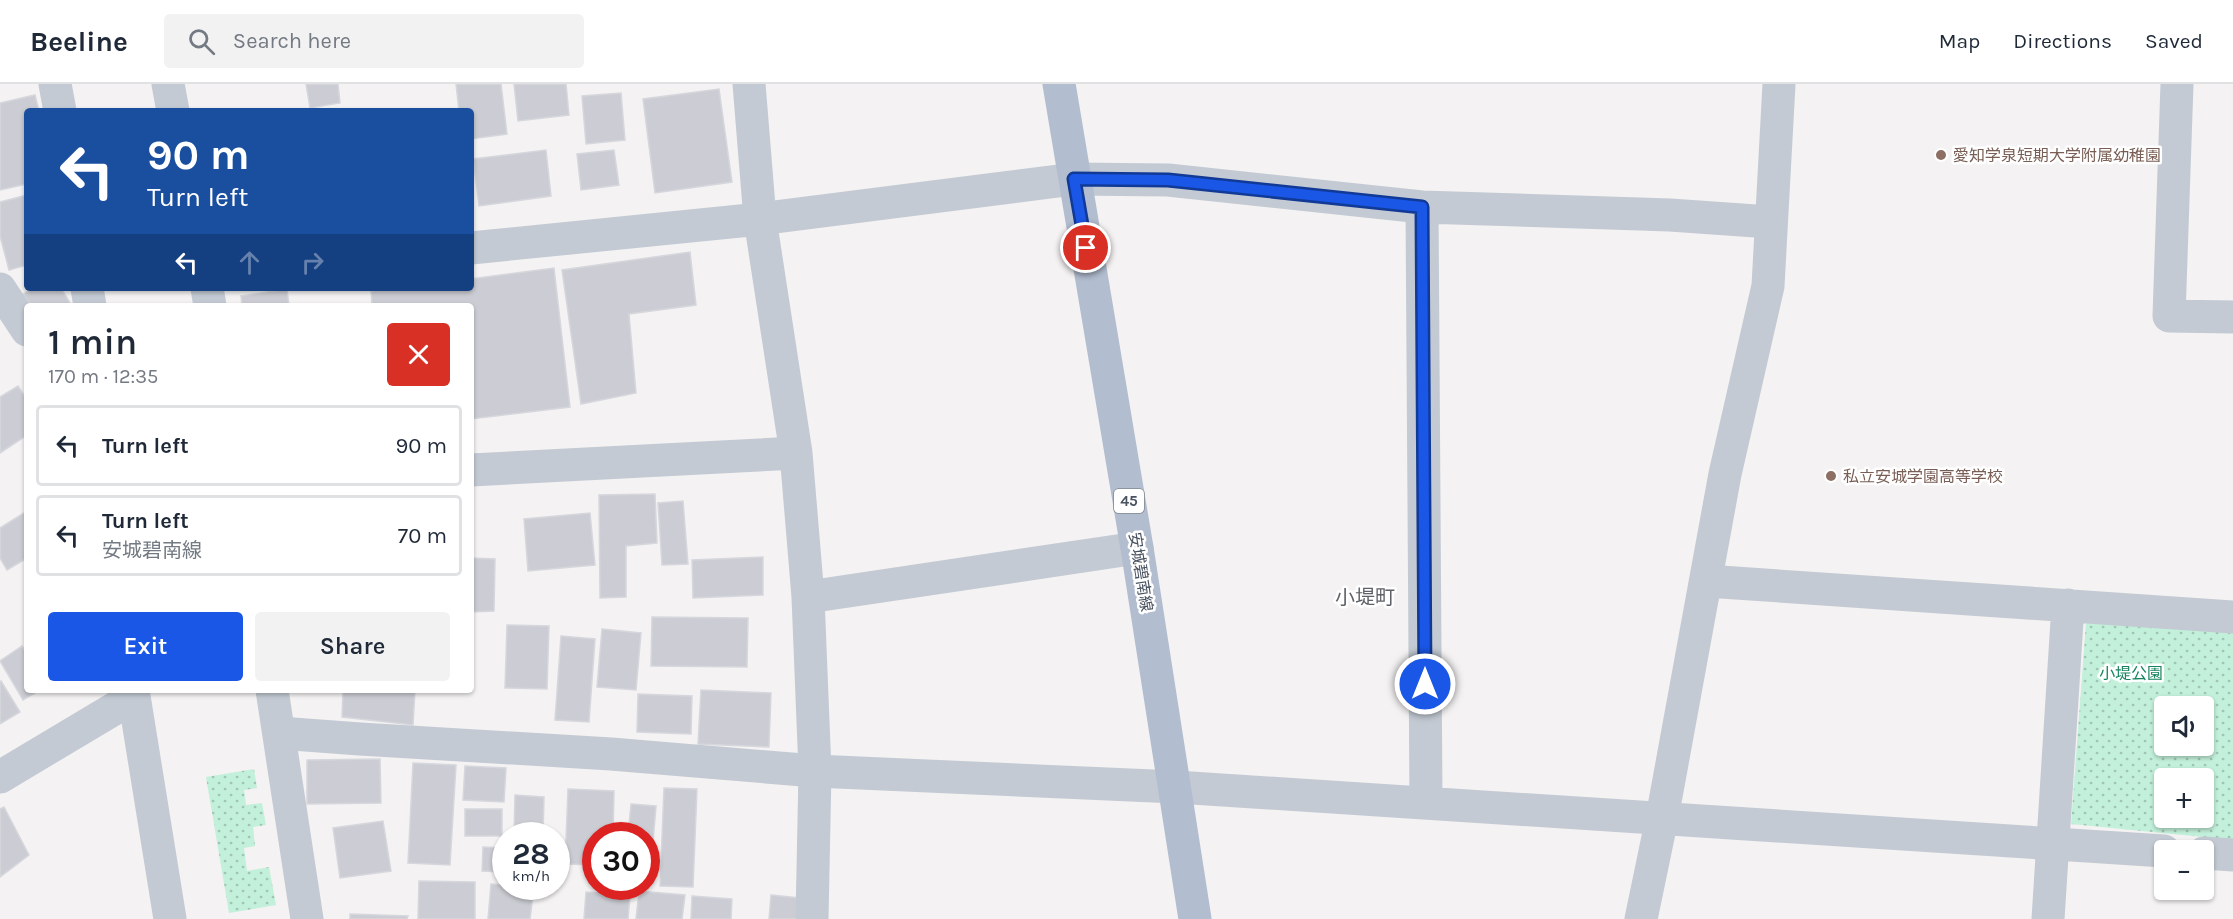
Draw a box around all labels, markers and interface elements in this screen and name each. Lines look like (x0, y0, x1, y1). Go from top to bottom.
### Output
search box (164, 14, 584, 68)
text: Beeline (30, 25, 128, 58)
icon: search (185, 25, 218, 58)
text: Search here (233, 28, 351, 54)
text: Map (1939, 29, 1980, 53)
text: Directions (2013, 29, 2112, 53)
text: Saved (2145, 29, 2203, 53)
text: 90 m (147, 130, 250, 180)
icon: left (48, 132, 126, 210)
place label: 愛知学泉短期大学附属幼稚園 (1953, 146, 2161, 165)
marker: 愛知学泉短期大学附属幼稚園 (1934, 148, 1948, 162)
text: Turn left (147, 181, 248, 213)
pin (1060, 222, 1111, 273)
icon: arrive (1069, 231, 1102, 264)
icon: left (170, 246, 203, 279)
icon: ahead (233, 246, 266, 279)
icon: right (296, 246, 329, 279)
text: 1 min (48, 321, 137, 363)
button: close (387, 323, 450, 386)
text: 170 m · 12:35 (48, 365, 158, 388)
icon: left (51, 429, 84, 462)
text: Turn left (102, 433, 189, 459)
text: 90 m (395, 433, 447, 459)
place label: 私立安城学園高等学校 (1843, 467, 2003, 486)
marker: 私立安城学園高等学校 (1824, 469, 1838, 483)
road number: 45 (1114, 489, 1144, 513)
text: Turn left (102, 508, 189, 534)
icon: left (51, 519, 84, 552)
text: 70 m (398, 523, 447, 549)
street label: 安城碧南線 (1125, 531, 1157, 613)
text: 安城碧南線 (102, 539, 202, 562)
district label: 小堤町 (1335, 586, 1395, 609)
button: Exit (48, 612, 243, 681)
button: Share (255, 612, 450, 681)
position arrow (1393, 652, 1457, 716)
park label: 小堤公園 (2099, 664, 2163, 683)
map controls (2154, 696, 2214, 900)
button: sound (2154, 696, 2214, 756)
button: + (2154, 768, 2214, 828)
speed limit sign: 30 (582, 822, 660, 900)
text: 28 (512, 836, 550, 872)
button: − (2154, 840, 2214, 900)
text: km/h (512, 867, 550, 885)

